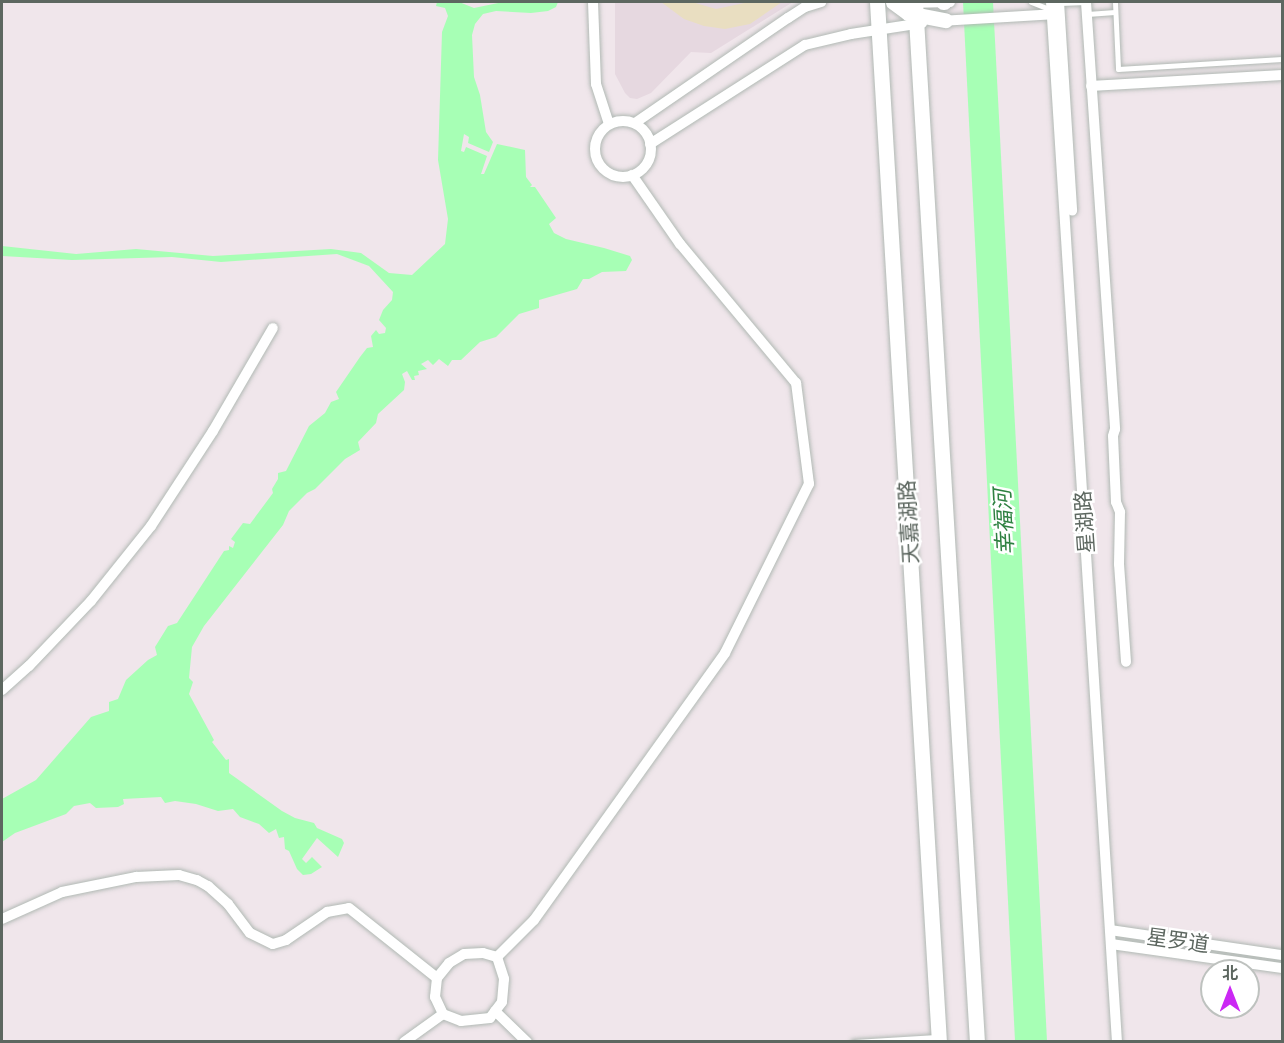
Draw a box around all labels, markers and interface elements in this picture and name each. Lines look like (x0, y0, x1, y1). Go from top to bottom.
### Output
street label: 天嘉湖路 (893, 479, 923, 565)
water label: 幸福河 (989, 488, 1019, 556)
street label: 星湖路 (1069, 490, 1099, 554)
street label: 星罗道 (1145, 923, 1211, 957)
north arrow (1200, 959, 1260, 1019)
text: 北 (1222, 962, 1238, 984)

